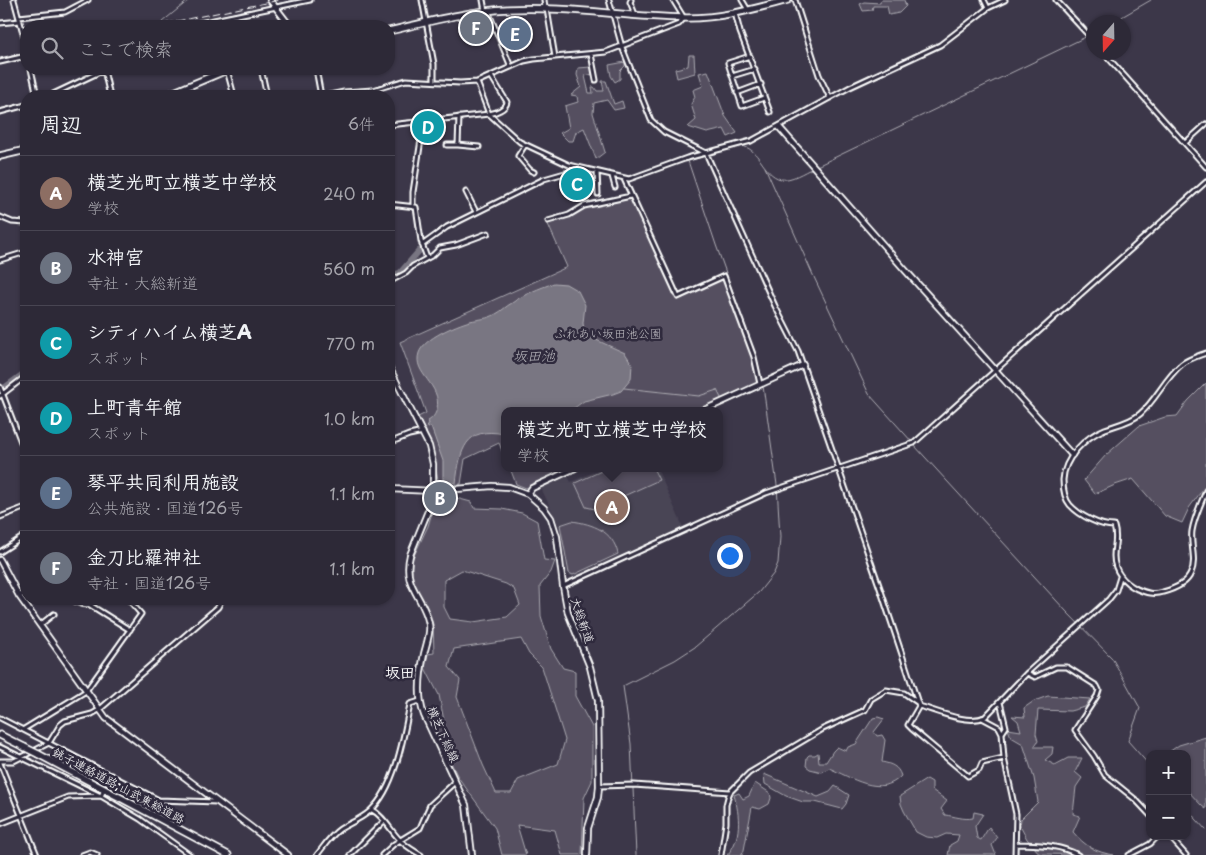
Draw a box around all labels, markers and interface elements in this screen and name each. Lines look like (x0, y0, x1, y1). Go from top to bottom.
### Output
pin: F (460, 9, 492, 47)
pin: E (499, 15, 531, 53)
north arrow (1086, 15, 1131, 60)
search box (20, 20, 395, 75)
icon: search (38, 34, 66, 62)
text: ここで検索 (78, 34, 173, 62)
text: 周辺 (40, 107, 82, 139)
pin: D (412, 108, 444, 146)
text: 6件 (348, 111, 375, 135)
pin: C (561, 165, 593, 203)
text: 横芝光町立横芝中学校 (87, 167, 277, 195)
text: A (50, 181, 62, 205)
text: 240 m (323, 181, 375, 205)
text: 学校 (87, 195, 119, 219)
text: 水神宮 (87, 242, 144, 270)
text: B (51, 256, 61, 280)
text: 560 m (323, 256, 375, 280)
text: 寺社 · 大総新道 (87, 270, 198, 294)
text: シティハイム横芝A (87, 317, 252, 345)
park label: ふれあい坂田池公園 (554, 324, 662, 342)
text: C (50, 331, 62, 355)
text: 770 m (326, 331, 375, 355)
text: スポット (87, 345, 151, 369)
water label: 坂田池 (513, 345, 556, 366)
text: 上町青年館 (87, 392, 182, 420)
text: D (50, 406, 62, 430)
text: 1.0 km (324, 406, 375, 430)
popup (501, 407, 723, 472)
text: 横芝光町立横芝中学校 (517, 414, 707, 442)
text: スポット (87, 420, 151, 444)
text: 学校 (517, 442, 549, 466)
text: 琴平共同利用施設 (87, 467, 239, 495)
pin: B (424, 479, 456, 517)
text: E (51, 481, 61, 505)
text: 1.1 km (329, 481, 375, 505)
pin: A (596, 488, 628, 526)
text: 公共施設 · 国道126号 (87, 495, 243, 519)
text: 金刀比羅神社 (87, 542, 201, 570)
your location (717, 543, 743, 569)
text: F (51, 556, 61, 580)
text: 1.1 km (329, 556, 375, 580)
text: 寺社 · 国道126号 (87, 570, 211, 594)
street label: 大総新道 (567, 594, 599, 646)
district label: 坂田 (385, 660, 415, 683)
street label: 横芝下総線 (424, 703, 464, 765)
street label: 銚子連絡道路;山武東総道路 (50, 742, 188, 828)
map controls (1146, 750, 1191, 840)
button: + (1146, 750, 1191, 795)
button: − (1146, 795, 1191, 840)

